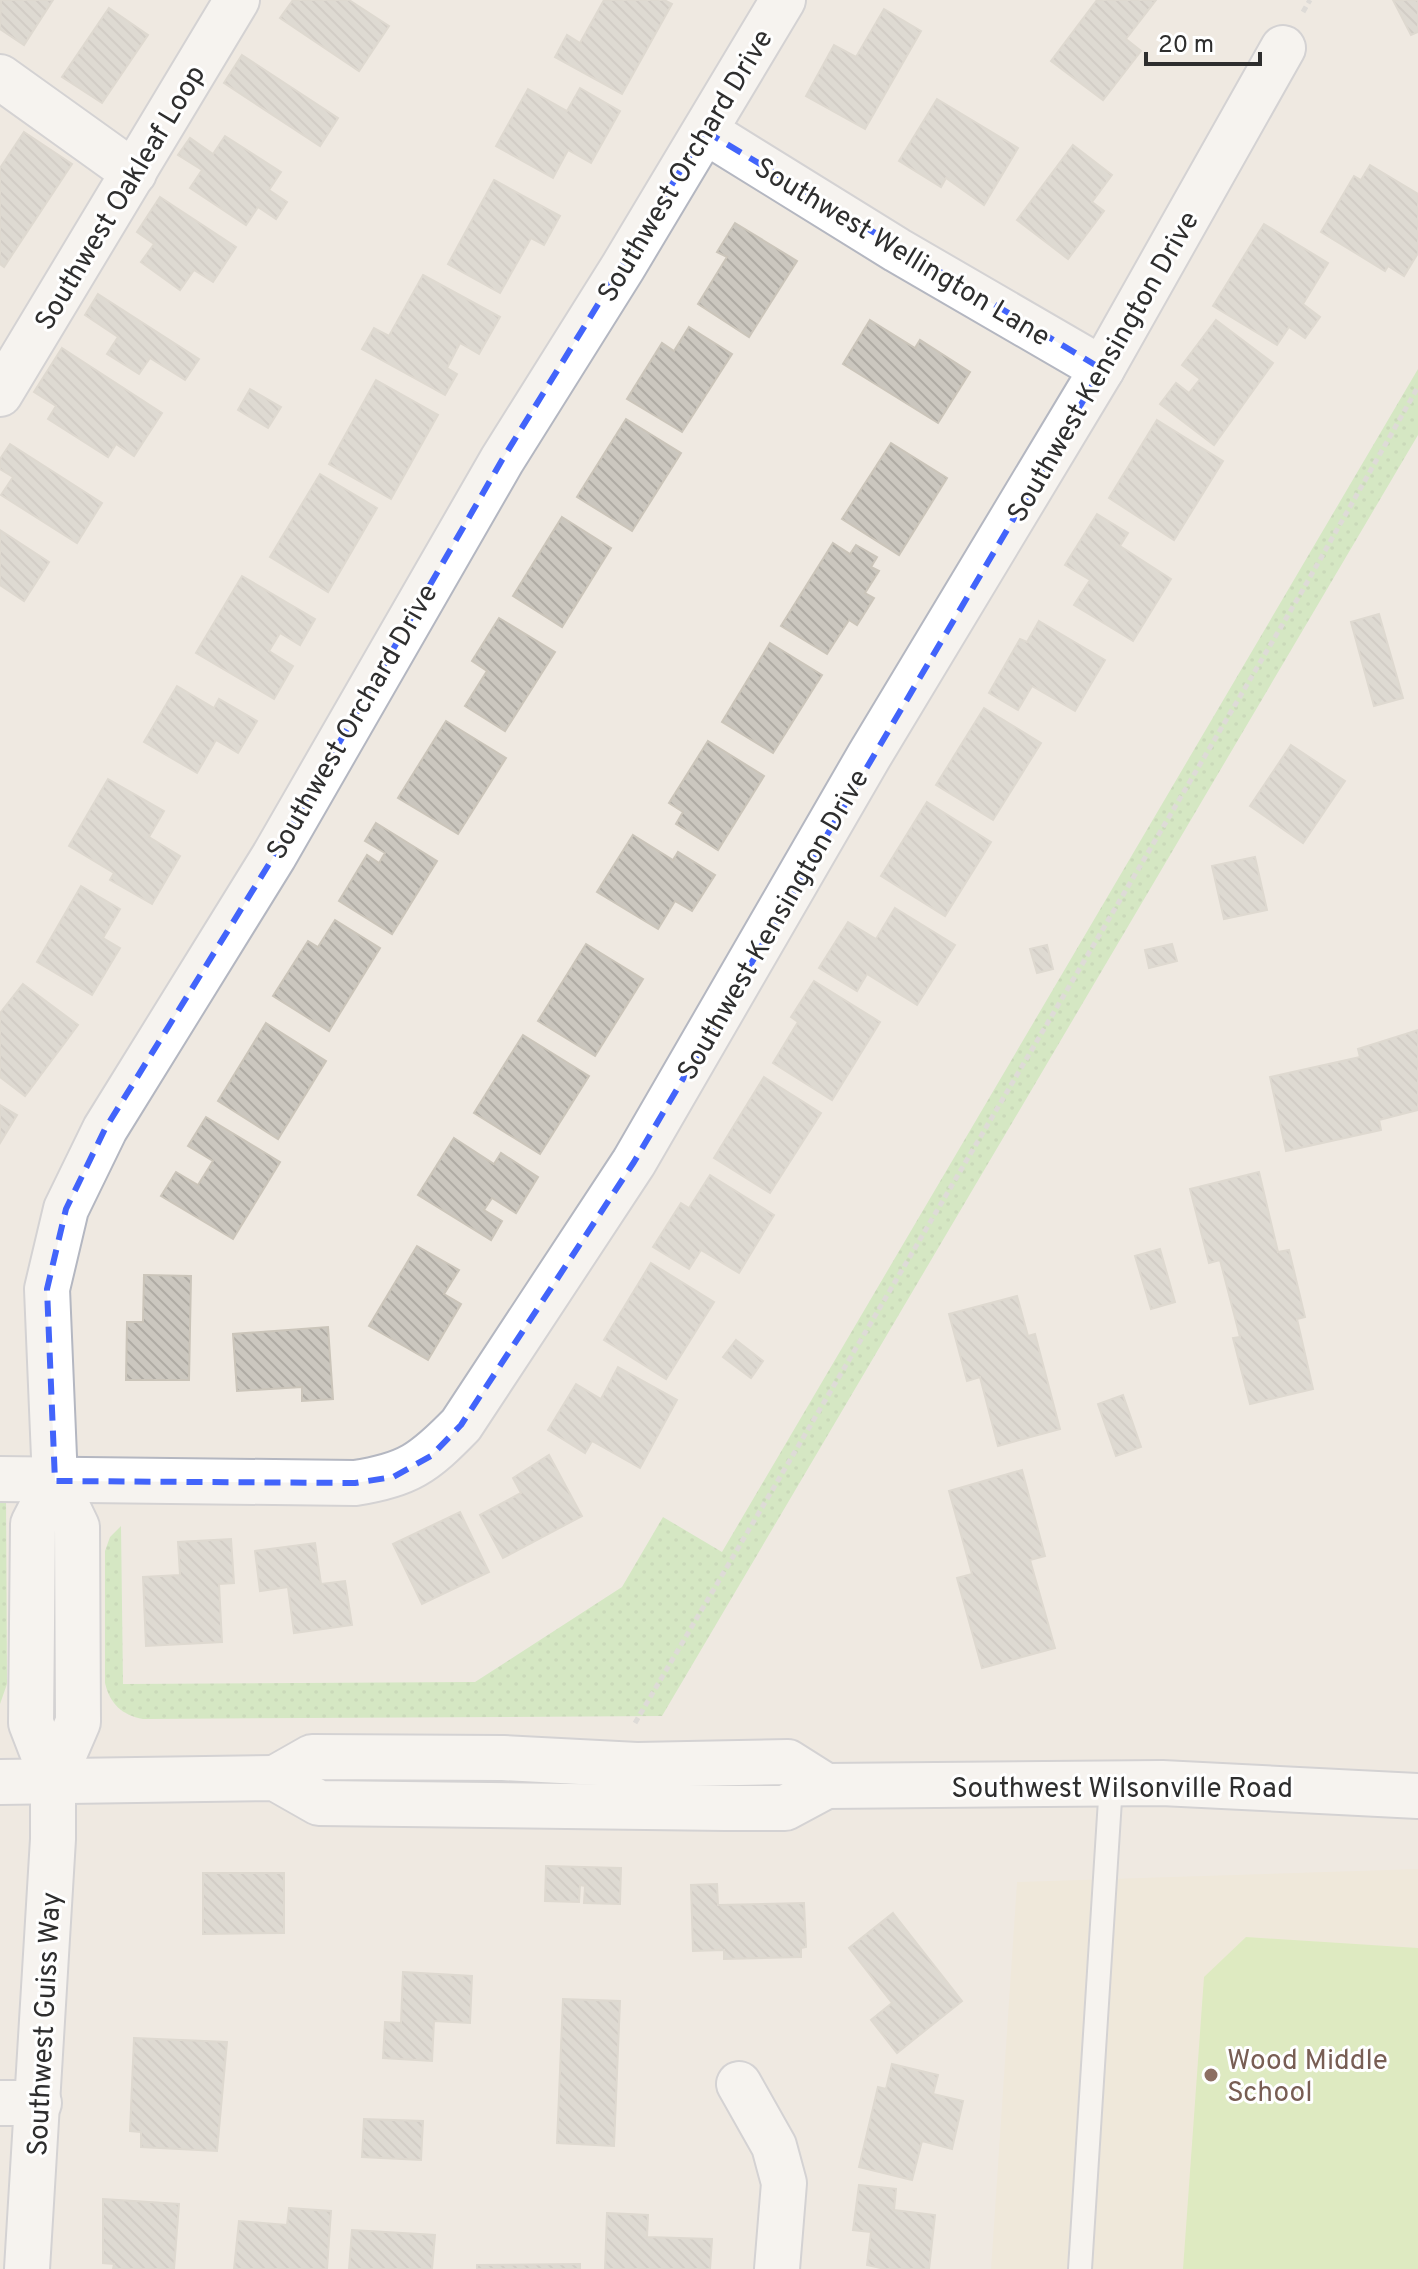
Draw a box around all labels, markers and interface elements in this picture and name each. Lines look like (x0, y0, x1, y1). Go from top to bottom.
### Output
scale bar (1146, 16, 1260, 66)
street label: Southwest Orchard Drive (591, 23, 782, 310)
text: 20 m (1158, 31, 1214, 61)
street label: Southwest Oakleaf Loop (28, 59, 215, 338)
street label: Southwest Wellington Lane (747, 151, 1056, 356)
street label: Southwest Kensington Drive (1001, 206, 1208, 529)
street label: Southwest Orchard Drive (260, 578, 447, 867)
street label: Southwest Kensington Drive (671, 764, 878, 1087)
street label: Southwest Wilsonville Road (951, 1772, 1293, 1808)
street label: Southwest Guiss Way (21, 1891, 71, 2157)
place label: Wood Middle School (1227, 2044, 1388, 2112)
marker: Wood Middle School (1202, 2066, 1220, 2084)

